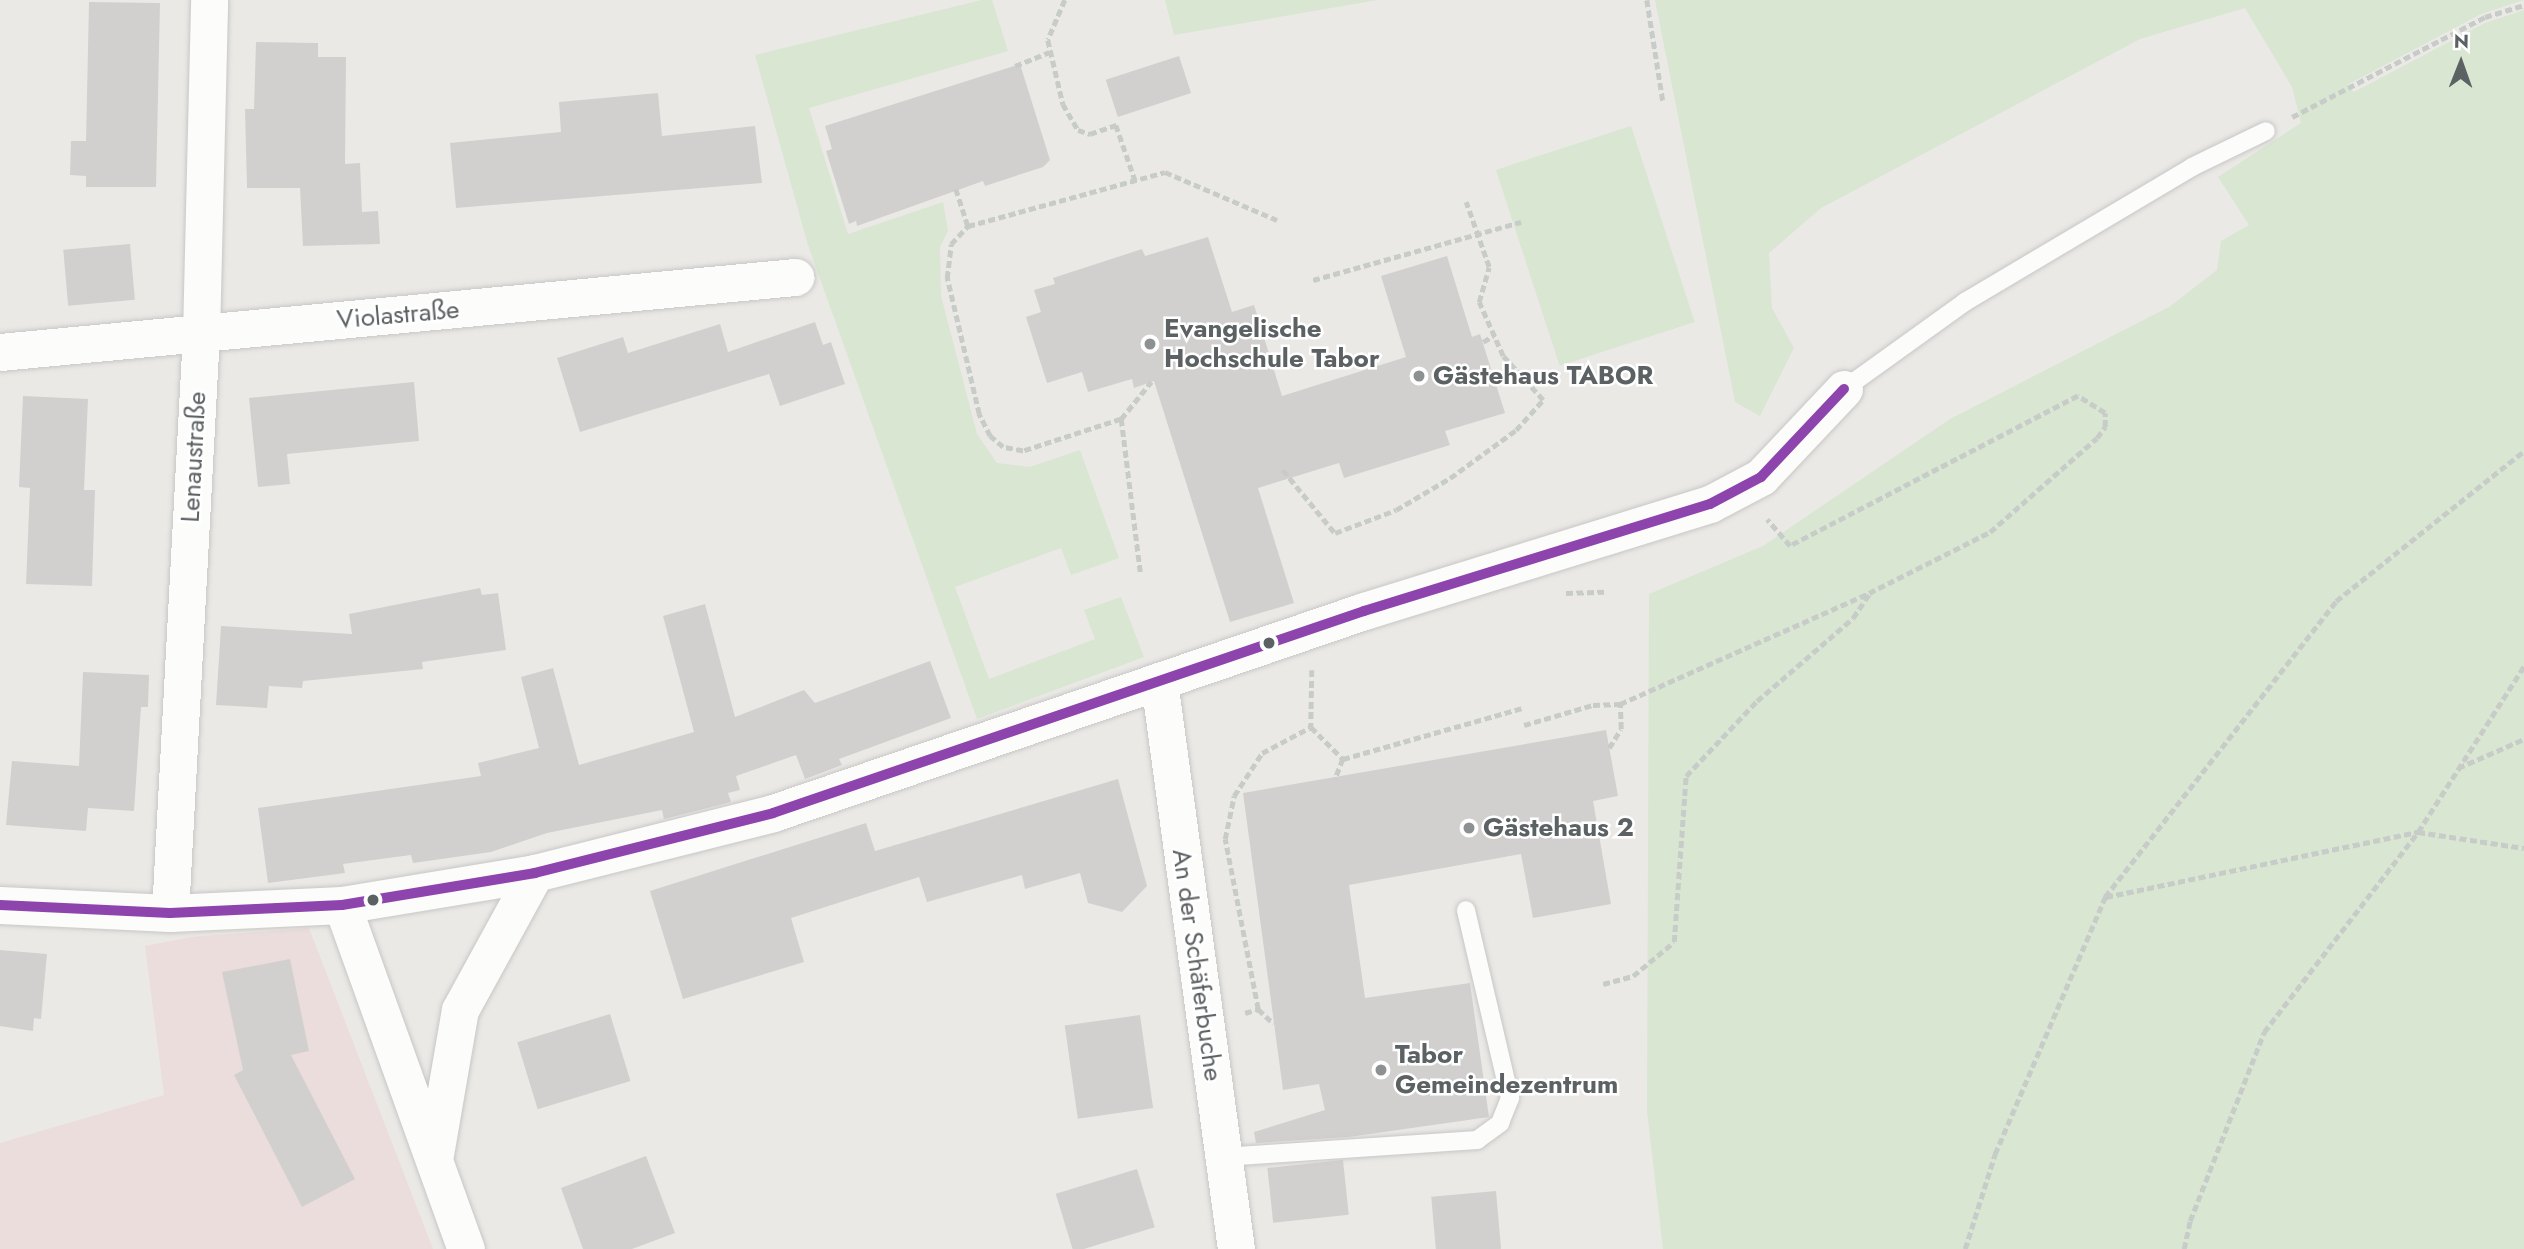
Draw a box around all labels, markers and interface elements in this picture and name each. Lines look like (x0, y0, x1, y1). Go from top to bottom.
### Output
north arrow (2426, 28, 2496, 98)
text: N (2454, 28, 2469, 55)
street label: Violastraße (335, 294, 461, 336)
place label: Evangelische Hochschule Tabor (1164, 313, 1380, 374)
marker: Evangelische Hochschule Tabor (1142, 336, 1158, 352)
place label: Gästehaus TABOR (1433, 360, 1653, 392)
marker: Gästehaus TABOR (1411, 368, 1427, 384)
street label: Lenaustraße (175, 391, 213, 523)
unlabelled marker (1262, 636, 1276, 650)
place label: Gästehaus 2 (1483, 812, 1634, 844)
marker: Gästehaus 2 (1461, 820, 1477, 836)
street label: An der Schäferbuche (1165, 847, 1229, 1083)
unlabelled marker (366, 893, 380, 907)
place label: Tabor Gemeindezentrum (1395, 1039, 1618, 1100)
marker: Tabor Gemeindezentrum (1373, 1062, 1389, 1078)

